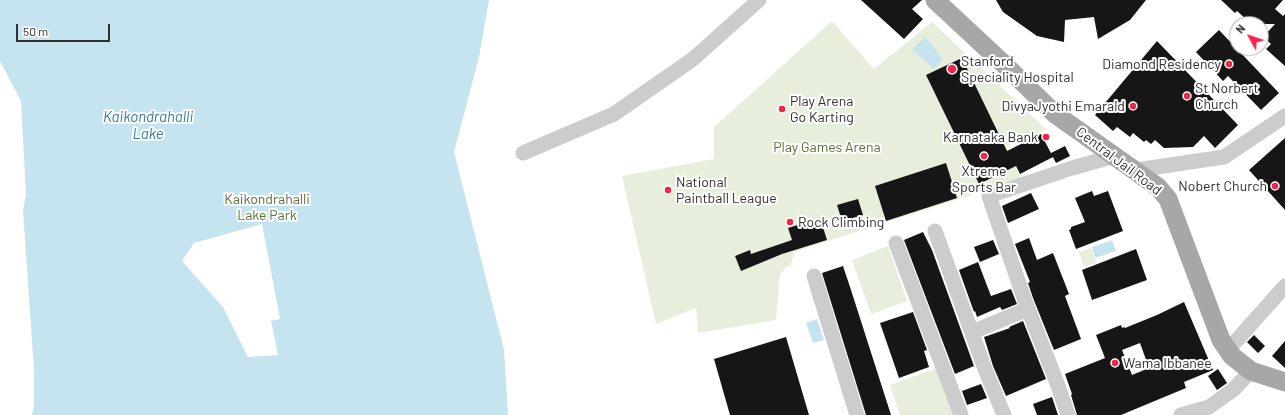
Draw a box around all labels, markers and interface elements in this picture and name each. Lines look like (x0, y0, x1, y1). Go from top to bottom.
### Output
scale bar (18, 16, 112, 42)
north arrow (1229, 16, 1269, 56)
text: N (1233, 22, 1248, 36)
text: 50 m (23, 24, 48, 38)
place label: Stanford Speciality Hospital (961, 53, 1074, 86)
place label: Diamond Residency (1102, 56, 1221, 72)
marker: Diamond Residency (1224, 59, 1234, 69)
marker: Stanford Speciality Hospital (946, 63, 958, 75)
place label: St Norbert Church (1195, 80, 1259, 112)
marker: St Norbert Church (1182, 91, 1192, 101)
place label: Play Arena Go Karting (790, 93, 854, 126)
place label: DivyaJyothi Emarald (1002, 98, 1125, 114)
marker: DivyaJyothi Emarald (1128, 101, 1138, 111)
marker: Play Arena Go Karting (777, 104, 787, 114)
water label: Kaikondrahalli Lake (103, 108, 193, 143)
street label: Central Jail Road (1073, 123, 1165, 199)
place label: Karnataka Bank (943, 129, 1038, 145)
marker: Karnataka Bank (1041, 132, 1051, 142)
park label: Play Games Arena (773, 139, 881, 155)
marker: Xtreme Sports Bar (979, 151, 989, 161)
place label: Xtreme Sports Bar (952, 163, 1016, 196)
place label: National Paintball League (676, 174, 777, 206)
place label: Nobert Church (1178, 178, 1267, 194)
marker: Nobert Church (1270, 181, 1280, 191)
marker: National Paintball League (663, 185, 673, 195)
park label: Kaikondrahalli Lake Park (224, 191, 310, 224)
place label: Rock Climbing (798, 214, 884, 230)
marker: Rock Climbing (785, 217, 795, 227)
place label: Wama Ibbanee (1123, 355, 1212, 371)
marker: Wama Ibbanee (1110, 358, 1120, 368)

